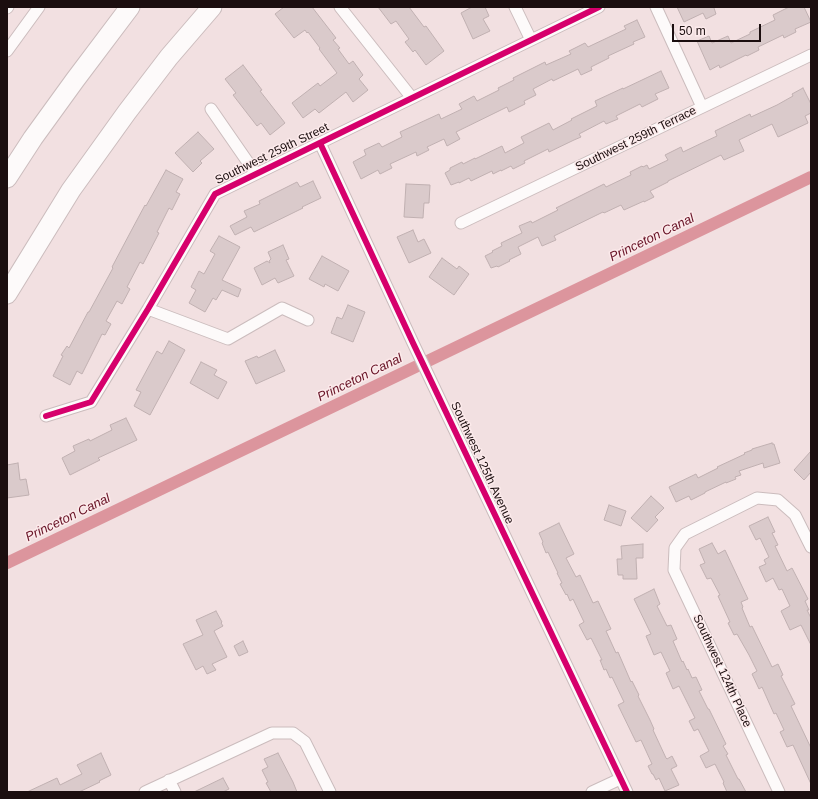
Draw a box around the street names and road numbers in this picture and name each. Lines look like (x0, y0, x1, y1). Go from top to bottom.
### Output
street label: Southwest 259th Terrace (573, 103, 699, 175)
street label: Southwest 259th Street (213, 120, 331, 188)
street label: Southwest 125th Avenue (447, 400, 517, 526)
street label: Southwest 124th Place (690, 612, 754, 730)

